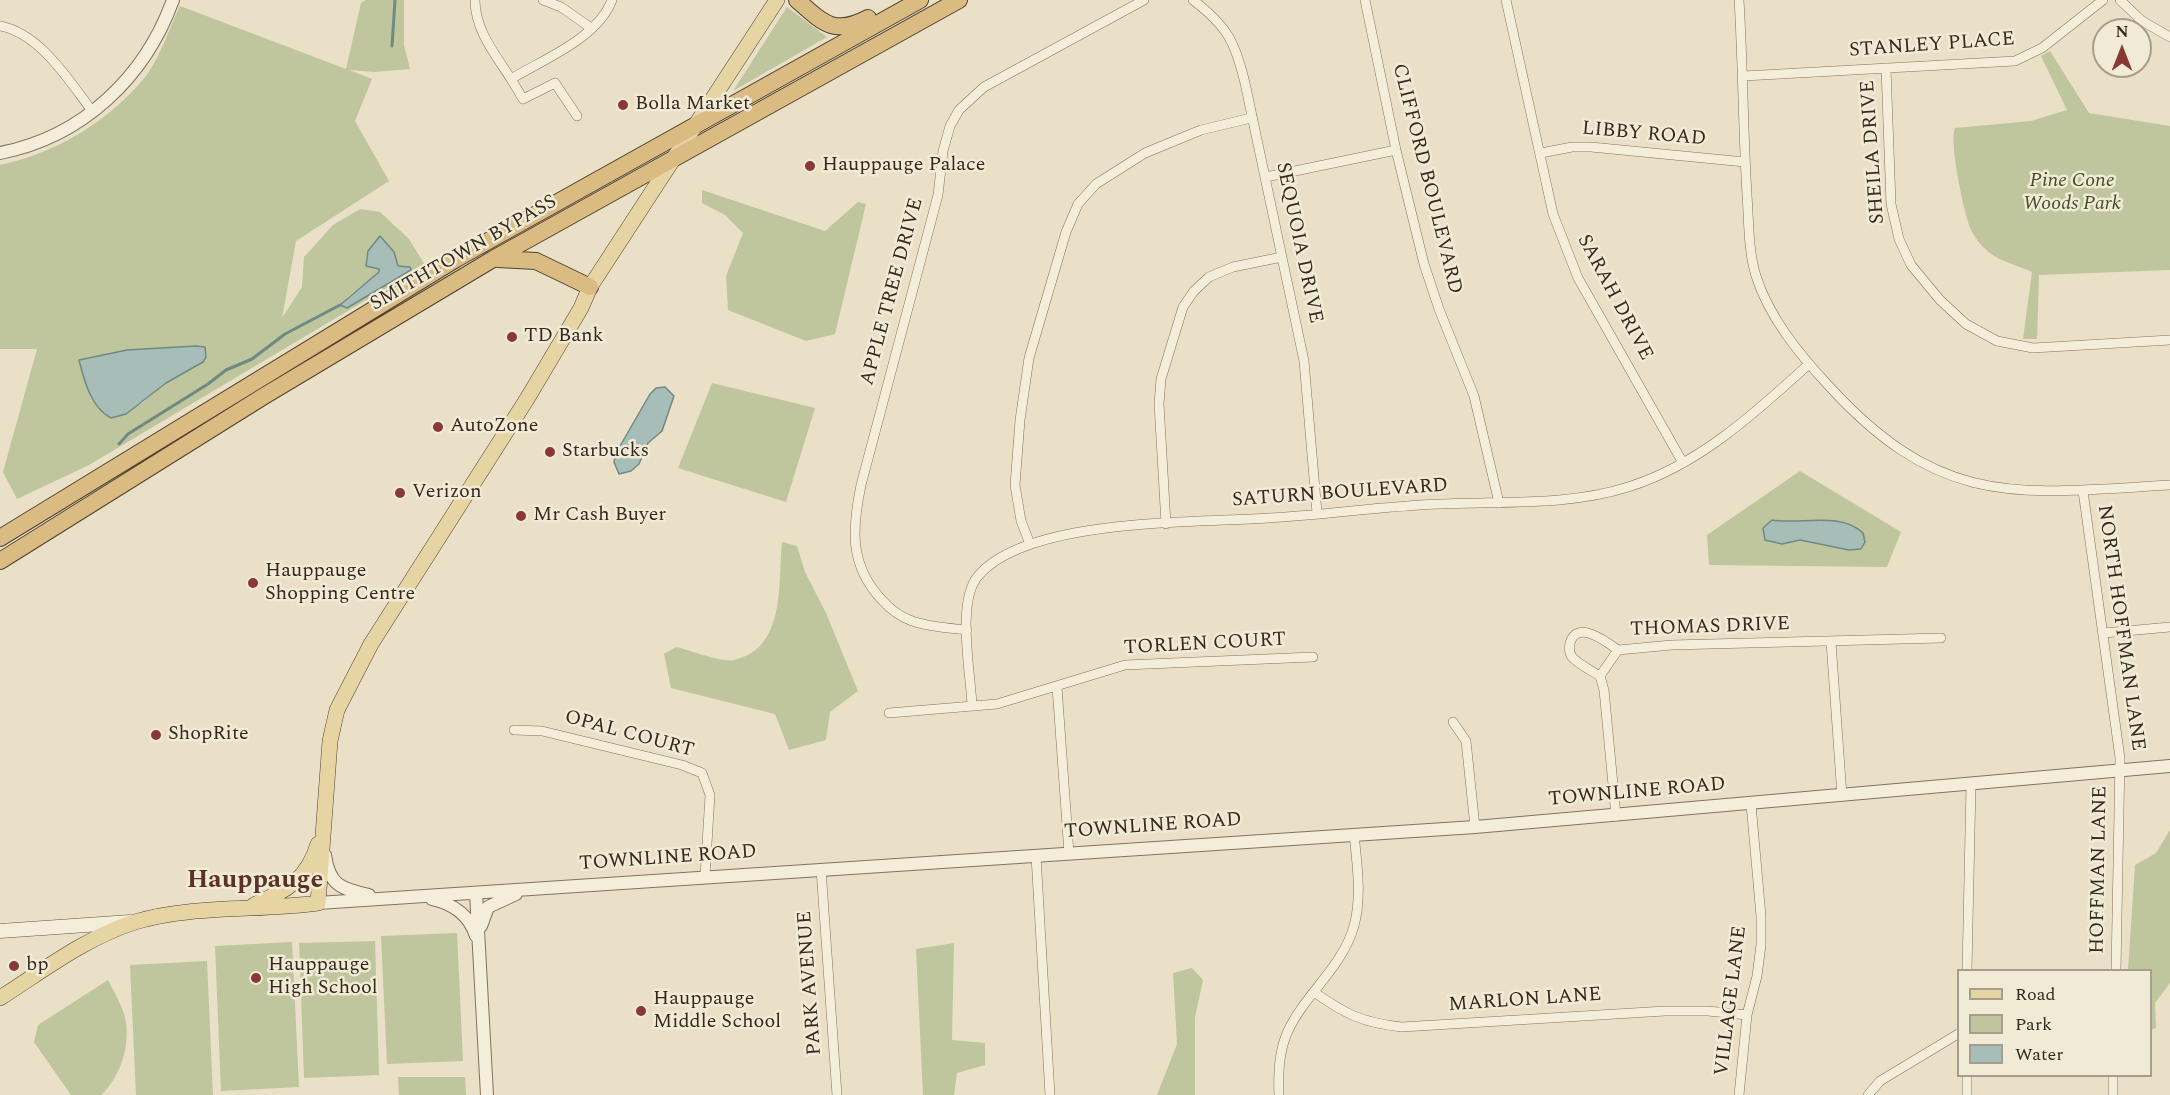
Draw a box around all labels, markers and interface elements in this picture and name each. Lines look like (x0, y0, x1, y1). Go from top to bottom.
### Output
north arrow (2092, 18, 2152, 78)
text: N (2115, 20, 2129, 44)
street label: STANLEY PLACE (1848, 28, 2016, 64)
street label: CLIFFORD BOULEVARD (1386, 61, 1466, 297)
street label: SHEILA DRIVE (1857, 79, 1891, 225)
place label: Bolla Market (635, 93, 750, 117)
marker: Bolla Market (616, 98, 630, 112)
street label: LIBBY ROAD (1581, 118, 1707, 152)
place label: Hauppauge Palace (822, 154, 985, 178)
marker: Hauppauge Palace (803, 159, 817, 173)
street label: SEQUOIA DRIVE (1269, 160, 1327, 326)
park label: Pine Cone Woods Park (2023, 170, 2121, 217)
street label: SMITHTOWN BYPASS (366, 191, 562, 317)
street label: APPLE TREE DRIVE (856, 196, 930, 388)
street label: SARAH DRIVE (1571, 231, 1657, 365)
place label: TD Bank (524, 325, 604, 349)
marker: TD Bank (505, 330, 519, 344)
place label: AutoZone (450, 415, 538, 439)
marker: AutoZone (431, 420, 445, 434)
place label: Starbucks (562, 440, 649, 464)
marker: Starbucks (543, 445, 557, 459)
street label: SATURN BOULEVARD (1231, 474, 1449, 514)
place label: Verizon (412, 481, 482, 505)
marker: Verizon (393, 486, 407, 500)
place label: Mr Cash Buyer (533, 504, 666, 528)
street label: NORTH HOFFMAN LANE (2091, 504, 2149, 752)
marker: Mr Cash Buyer (514, 509, 528, 523)
place label: Hauppauge Shopping Centre (265, 560, 415, 607)
marker: Hauppauge Shopping Centre (246, 576, 260, 590)
street label: THOMAS DRIVE (1630, 613, 1790, 643)
street label: TORLEN COURT (1123, 629, 1287, 661)
street label: OPAL COURT (562, 706, 696, 764)
place label: ShopRite (168, 723, 249, 747)
marker: ShopRite (149, 728, 163, 742)
street label: TOWNLINE ROAD (1547, 773, 1727, 813)
street label: HOFFMAN LANE (2087, 786, 2113, 954)
street label: TOWNLINE ROAD (1063, 809, 1243, 845)
street label: TOWNLINE ROAD (578, 841, 758, 877)
district label: Hauppauge (187, 866, 323, 898)
street label: PARK AVENUE (794, 910, 828, 1056)
street label: VILLAGE LANE (1711, 925, 1753, 1077)
place label: bp (26, 954, 49, 978)
place label: Hauppauge High School (268, 954, 378, 1001)
marker: bp (7, 959, 21, 973)
legend (1957, 969, 2152, 1077)
marker: Hauppauge High School (249, 971, 263, 985)
text: Road (2015, 981, 2056, 1008)
street label: MARLON LANE (1448, 984, 1602, 1018)
place label: Hauppauge Middle School (653, 988, 781, 1035)
marker: Hauppauge Middle School (634, 1004, 648, 1018)
text: Park (2015, 1011, 2052, 1038)
text: Water (2015, 1041, 2063, 1068)

